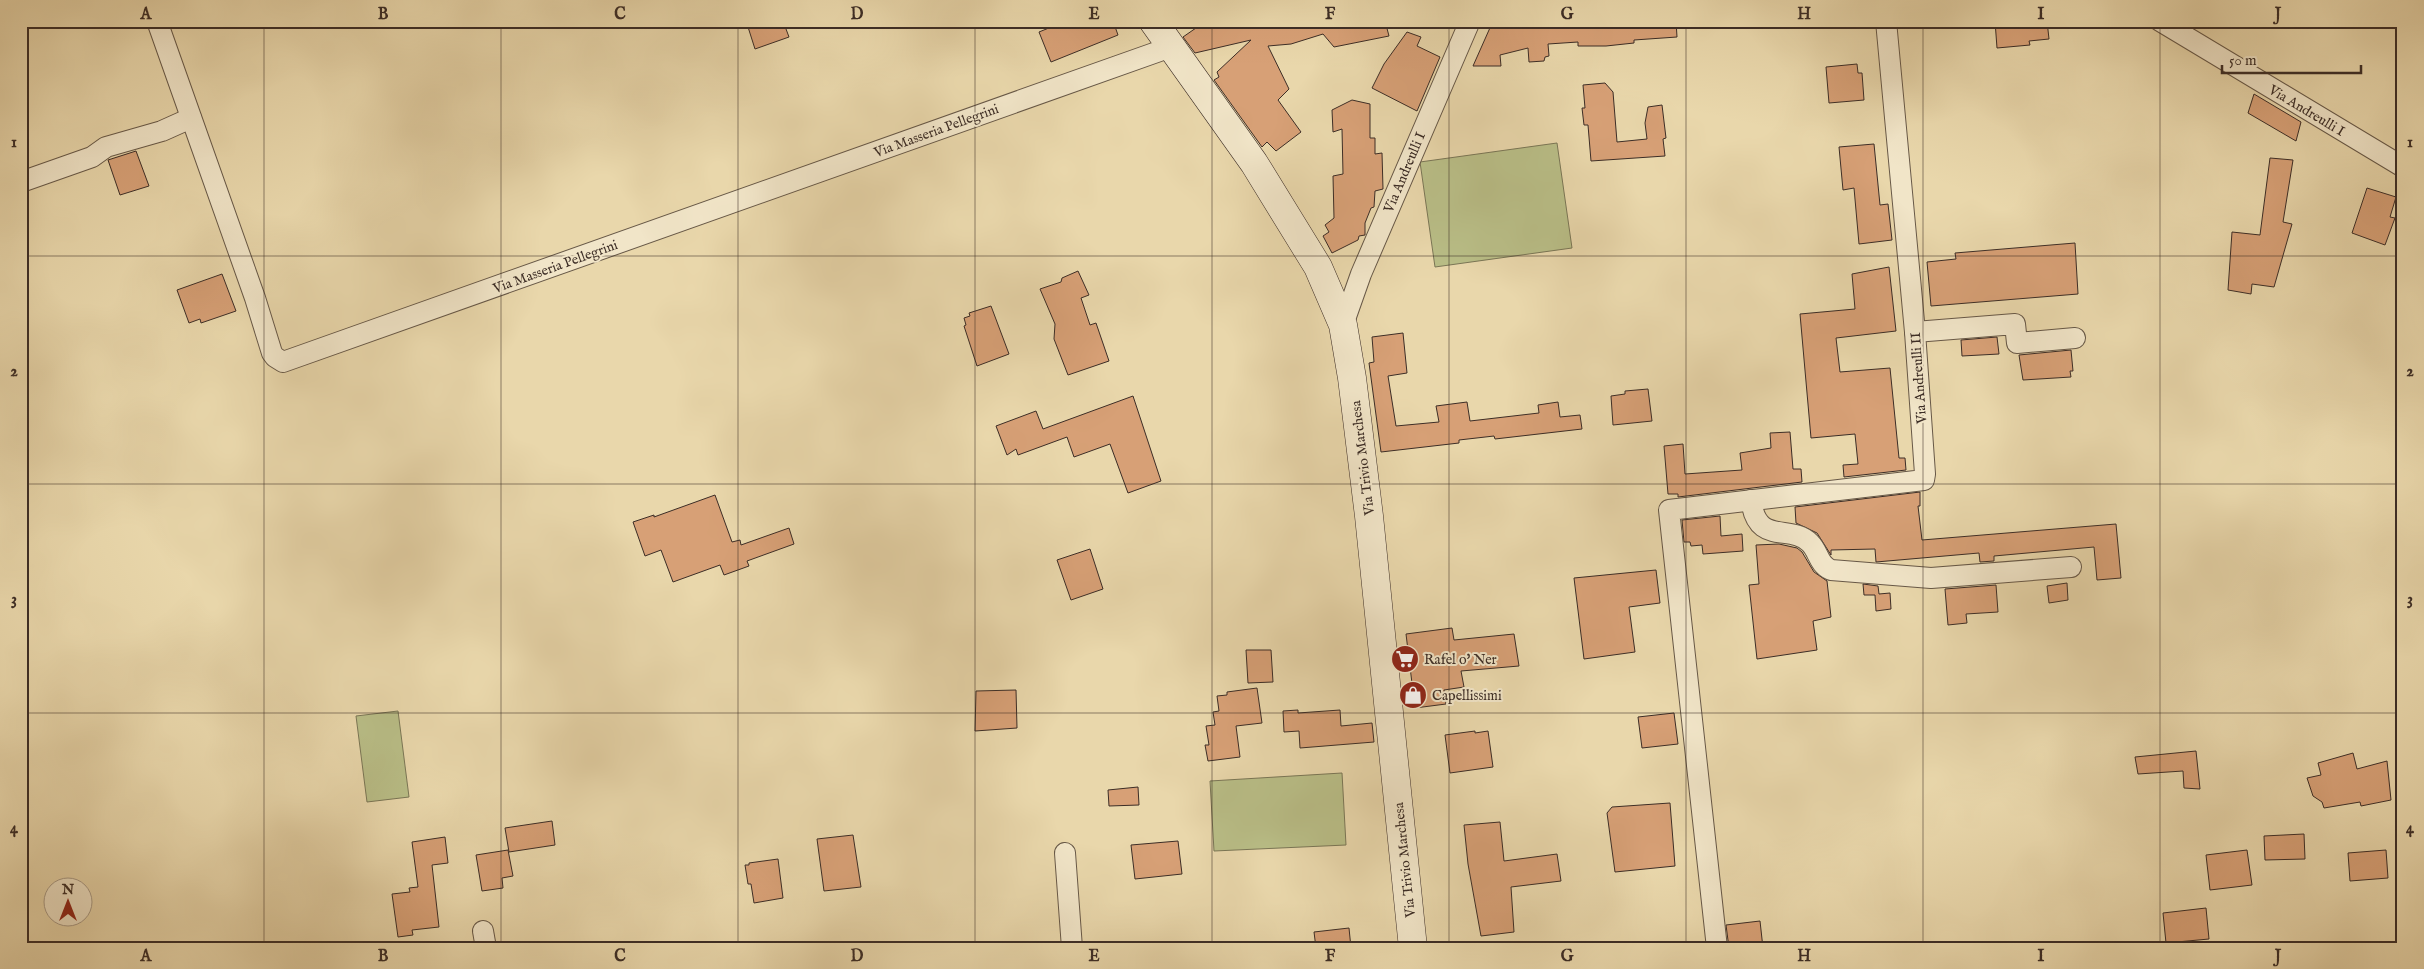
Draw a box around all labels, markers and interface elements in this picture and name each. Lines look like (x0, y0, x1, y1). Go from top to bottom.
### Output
text: A (140, 5, 153, 25)
text: B (378, 5, 389, 25)
text: C (614, 5, 626, 25)
text: D (851, 5, 864, 25)
text: E (1088, 5, 1100, 25)
text: F (1325, 5, 1336, 25)
text: G (1561, 5, 1574, 25)
text: H (1797, 5, 1811, 25)
text: I (2038, 5, 2045, 25)
text: J (2273, 5, 2282, 25)
scale bar (2222, 42, 2360, 74)
text: 50 m (2229, 51, 2257, 70)
street label: Via Andreulli I (2264, 81, 2348, 141)
street label: Via Masseria Pellegrini (871, 100, 1001, 162)
street label: Via Andreulli I (1379, 129, 1430, 216)
text: 1 (11, 133, 17, 153)
text: 1 (2407, 133, 2413, 153)
street label: Via Masseria Pellegrini (490, 236, 620, 298)
street label: Via Andreulli II (1907, 332, 1931, 425)
text: 2 (10, 362, 18, 382)
text: 2 (2406, 362, 2414, 382)
street label: Via Trivio Marchesa (1347, 398, 1379, 517)
text: 3 (11, 590, 17, 610)
text: 3 (2407, 590, 2413, 610)
supermarket icon: Rafel o' Ner (1390, 644, 1420, 674)
place label: Rafel o' Ner (1424, 651, 1497, 669)
shop icon: Capellissimi (1398, 680, 1428, 710)
place label: Capellissimi (1432, 687, 1502, 705)
street label: Via Trivio Marchesa (1390, 801, 1420, 919)
text: 4 (10, 819, 19, 839)
text: 4 (2406, 819, 2415, 839)
north arrow (42, 876, 92, 926)
text: N (61, 881, 74, 899)
text: A (140, 947, 153, 967)
text: B (378, 947, 389, 967)
text: C (614, 947, 626, 967)
text: D (851, 947, 864, 967)
text: E (1088, 947, 1100, 967)
text: F (1325, 947, 1336, 967)
text: G (1561, 947, 1574, 967)
text: H (1797, 947, 1811, 967)
text: I (2038, 947, 2045, 967)
text: J (2273, 947, 2282, 967)

